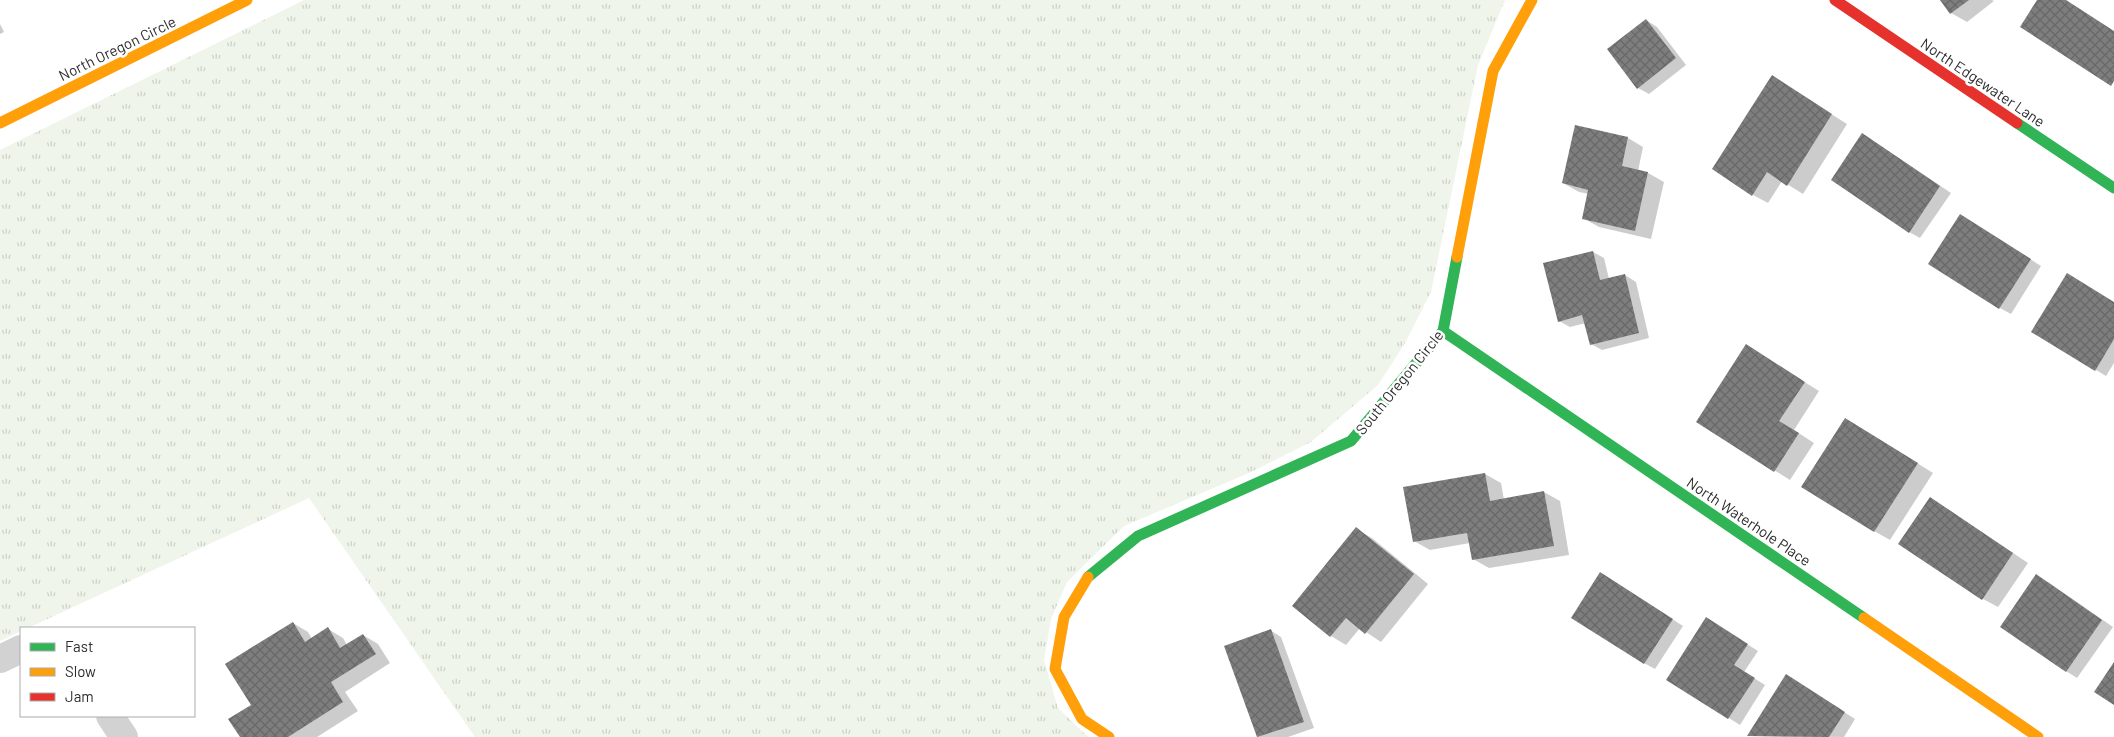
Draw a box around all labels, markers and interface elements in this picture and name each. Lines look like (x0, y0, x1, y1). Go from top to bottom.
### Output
street label: North Oregon Circle (55, 12, 179, 84)
street label: North Edgewater Lane (1918, 34, 2048, 130)
street label: South Oregon Circle (1351, 326, 1447, 438)
street label: North Waterhole Place (1684, 473, 1814, 569)
legend (20, 627, 195, 717)
text: Fast (65, 637, 93, 655)
text: Slow (65, 662, 96, 680)
text: Jam (65, 687, 94, 705)

